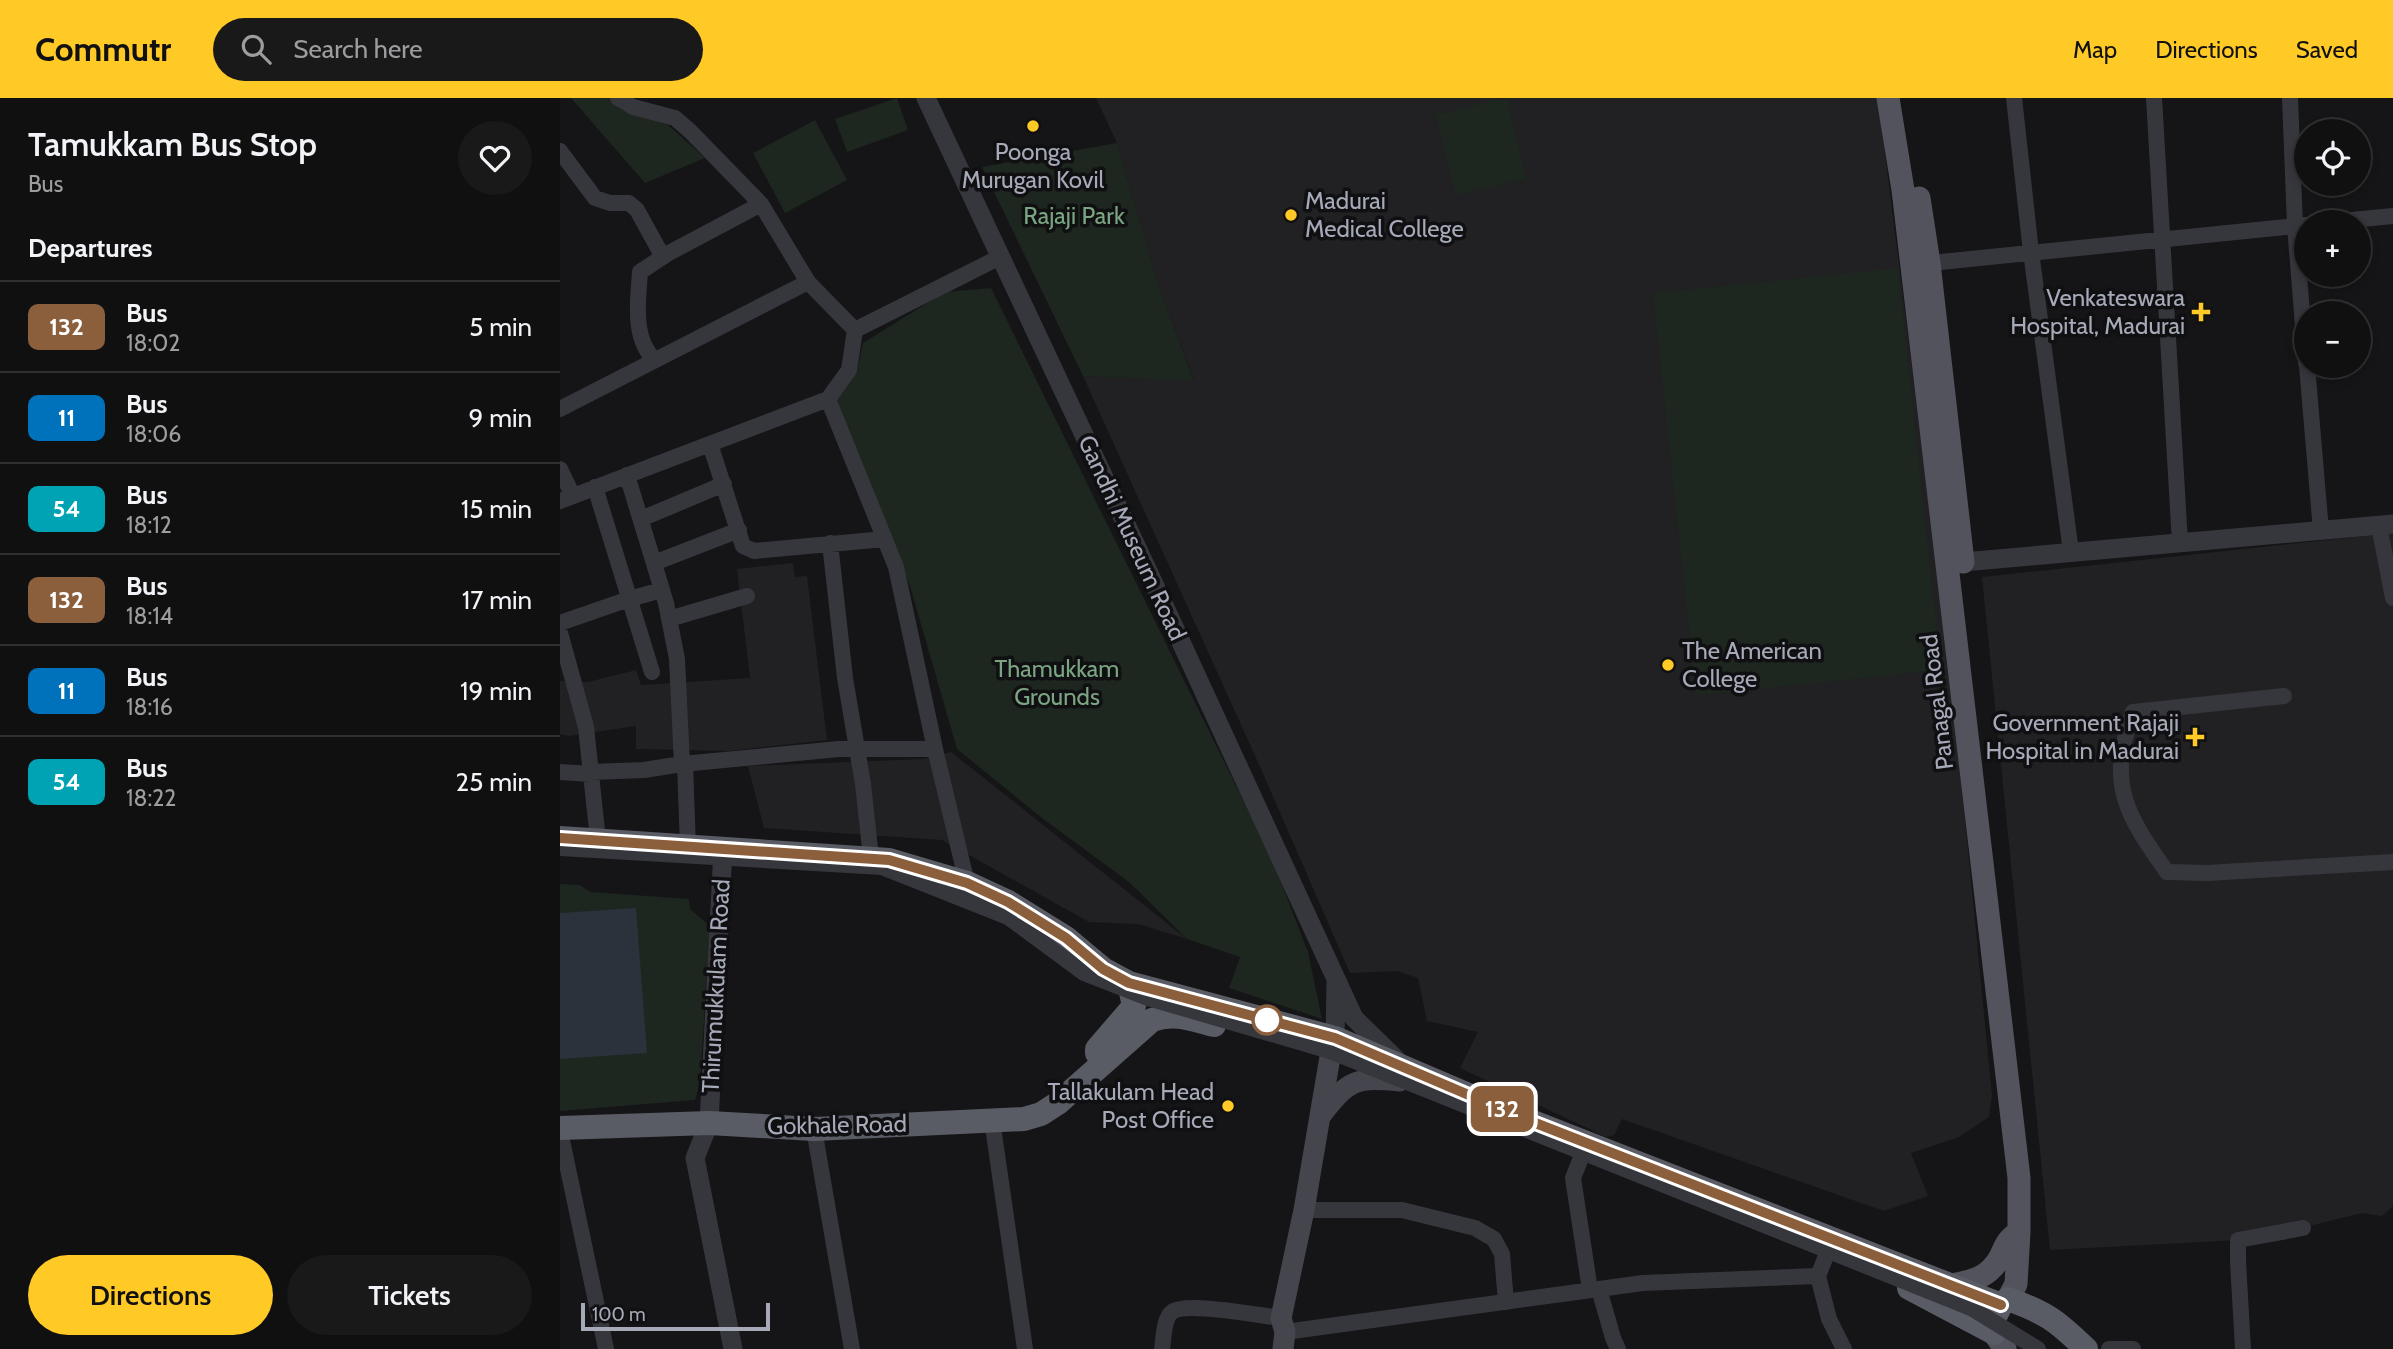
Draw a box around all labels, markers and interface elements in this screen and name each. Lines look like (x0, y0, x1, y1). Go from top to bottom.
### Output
search box (213, 18, 703, 81)
text: Commutr (35, 29, 171, 69)
icon: search (237, 30, 275, 68)
text: Search here (293, 33, 422, 65)
text: Map (2073, 35, 2117, 64)
text: Directions (2155, 35, 2258, 64)
text: Saved (2296, 35, 2358, 64)
marker: Poonga Murugan Kovil (1025, 118, 1041, 134)
map controls (2294, 119, 2371, 378)
button: locate (2294, 119, 2371, 196)
button: heart (458, 121, 532, 195)
text: Tamukkam Bus Stop (28, 124, 317, 164)
place label: Poonga Murugan Kovil (962, 137, 1105, 194)
text: Bus (28, 170, 63, 198)
place label: Madurai Medical College (1305, 186, 1464, 243)
park label: Rajaji Park (1023, 201, 1125, 230)
marker: Madurai Medical College (1283, 207, 1299, 223)
button: + (2294, 210, 2371, 287)
text: Departures (28, 232, 152, 264)
place label: Venkateswara Hospital, Madurai (2010, 283, 2185, 340)
text: Bus (126, 297, 167, 329)
button: − (2294, 301, 2371, 378)
marker: Venkateswara Hospital, Madurai (2191, 302, 2211, 322)
text: 5 min (469, 311, 532, 343)
text: 132 (49, 312, 84, 341)
text: 18:02 (126, 329, 180, 357)
text: Bus (126, 388, 167, 420)
text: 9 min (469, 402, 532, 434)
text: 11 (58, 403, 75, 432)
text: 18:06 (126, 420, 181, 448)
street label: Gandhi Museum Road (1072, 431, 1193, 645)
text: Bus (126, 479, 167, 511)
text: 15 min (461, 493, 532, 525)
text: 54 (53, 494, 80, 523)
text: 18:12 (126, 511, 172, 539)
text: Bus (126, 570, 167, 602)
text: 17 min (462, 584, 532, 616)
text: 132 (49, 585, 84, 614)
text: 18:14 (126, 602, 173, 630)
street label: Panagal Road (1914, 633, 1959, 772)
place label: The American College (1682, 636, 1822, 693)
park label: Thamukkam Grounds (995, 654, 1119, 711)
marker: The American College (1660, 657, 1676, 673)
text: Bus (126, 661, 167, 693)
text: 19 min (460, 675, 532, 707)
text: 11 (58, 676, 75, 705)
text: 18:16 (126, 693, 173, 721)
place label: Government Rajaji Hospital in Madurai (1985, 708, 2179, 765)
marker: Government Rajaji Hospital in Madurai (2185, 727, 2205, 747)
text: Bus (126, 752, 167, 784)
text: 25 min (456, 766, 532, 798)
text: 54 (53, 767, 80, 796)
text: 18:22 (126, 784, 176, 812)
street label: Thirumukkulam Road (695, 878, 736, 1094)
unlabelled marker (1252, 1005, 1282, 1035)
place label: Tallakulam Head Post Office (1048, 1077, 1214, 1134)
line badge: 132 (1462, 1086, 1542, 1132)
text: 132 (1485, 1094, 1519, 1123)
marker: Tallakulam Head Post Office (1220, 1098, 1236, 1114)
street label: Gokhale Road (767, 1109, 907, 1140)
button: Directions (28, 1255, 273, 1335)
button: Tickets (287, 1255, 532, 1335)
scale bar (581, 1300, 770, 1332)
text: 100 m (592, 1303, 646, 1326)

